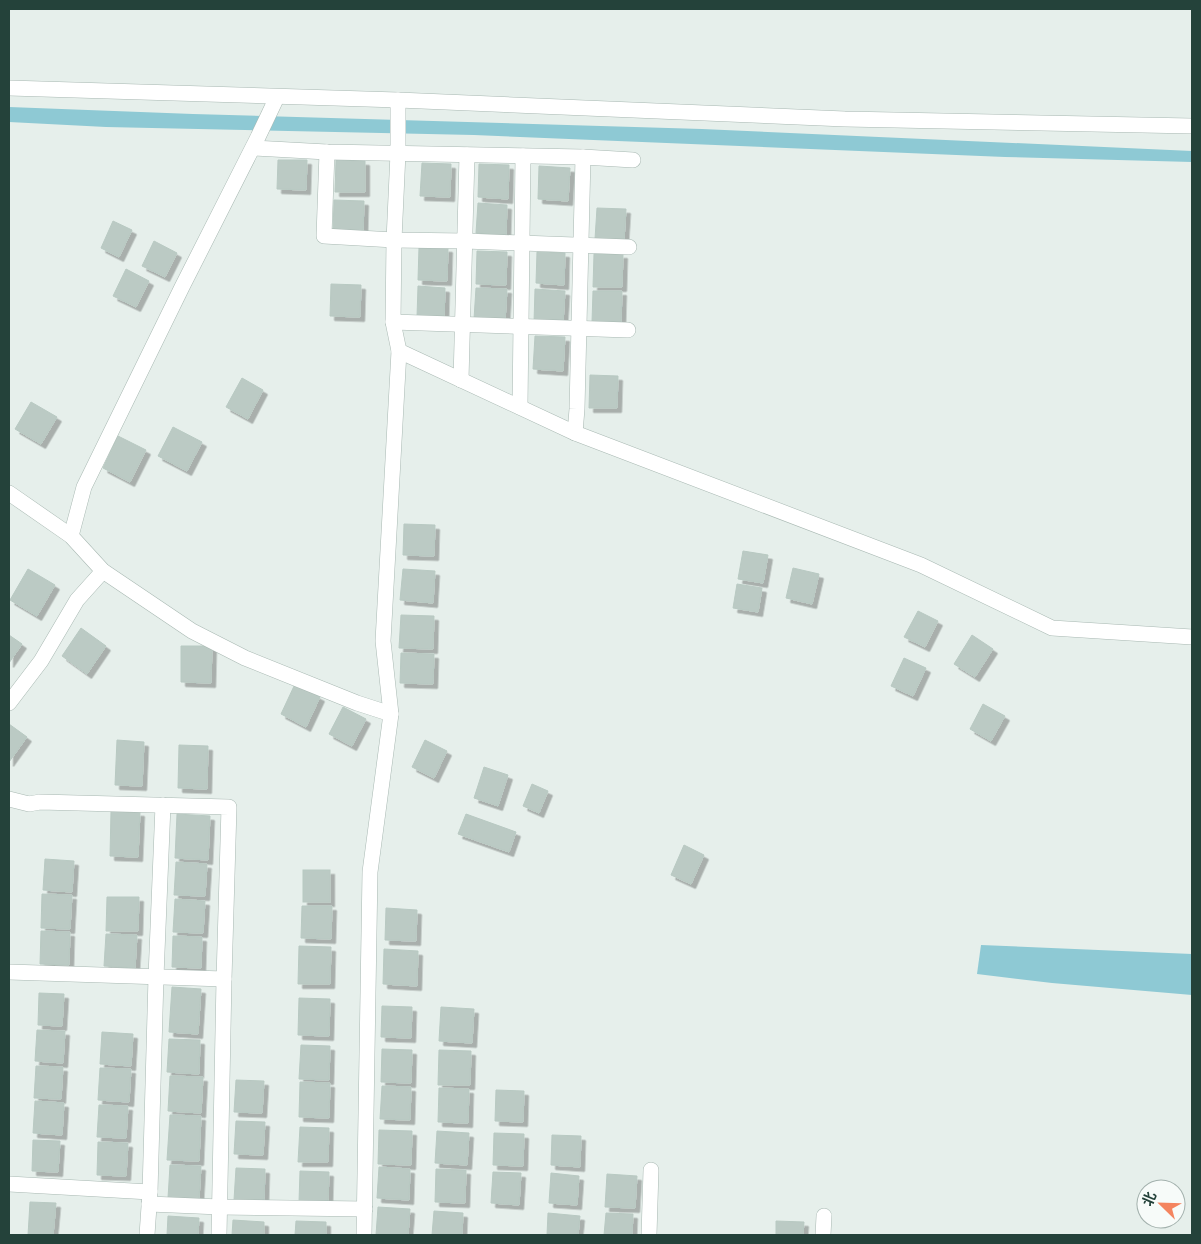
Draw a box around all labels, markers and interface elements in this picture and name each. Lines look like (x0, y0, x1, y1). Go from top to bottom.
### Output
north arrow (1136, 1179, 1186, 1229)
text: 北 (1137, 1189, 1161, 1209)

